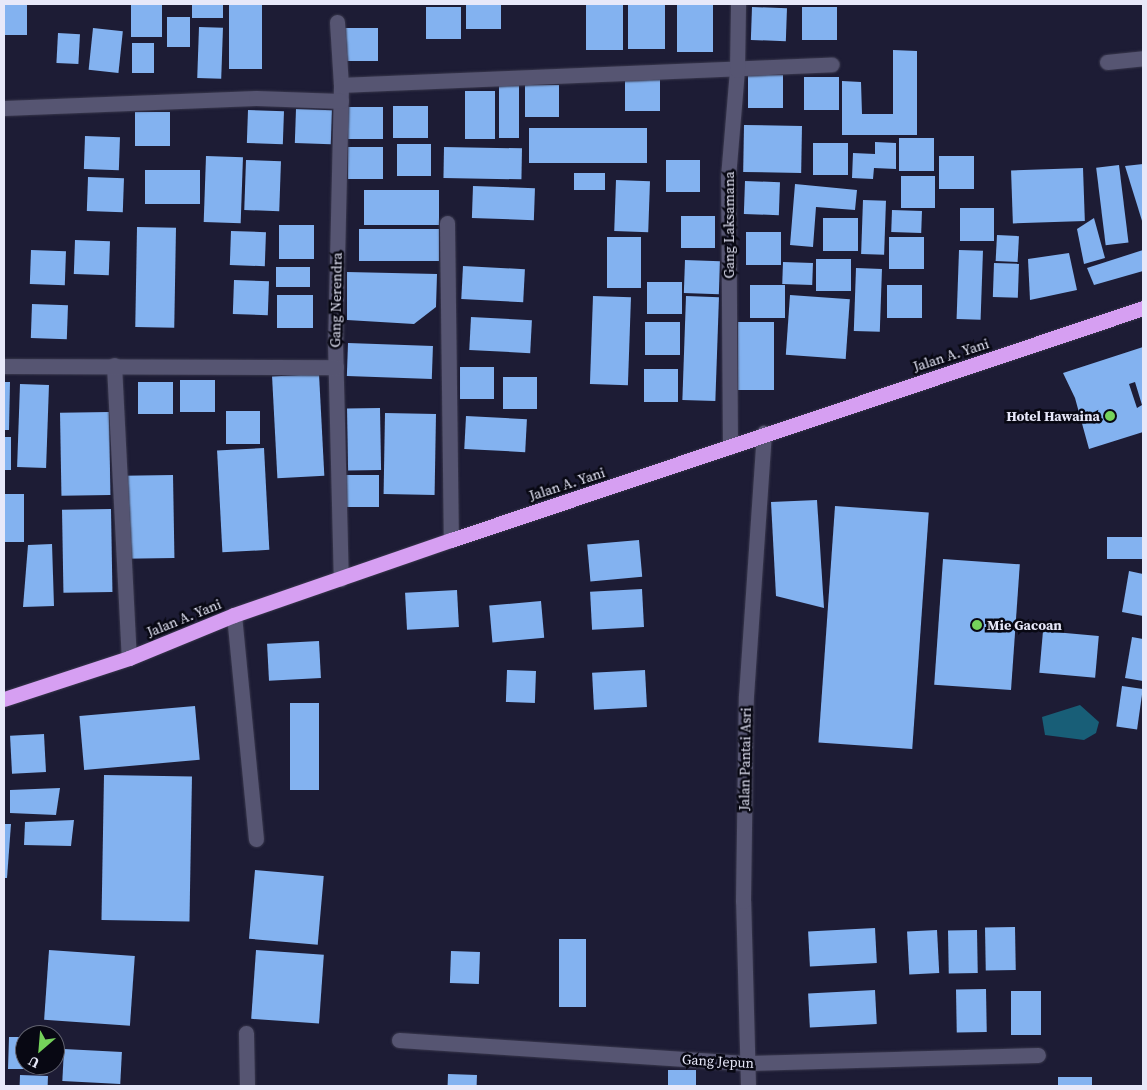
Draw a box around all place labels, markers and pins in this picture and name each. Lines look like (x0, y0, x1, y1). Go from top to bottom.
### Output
place label: Hotel Hawaina (1006, 408, 1100, 424)
marker: Hotel Hawaina (1104, 410, 1116, 422)
place label: Mie Gacoan (987, 617, 1062, 633)
marker: Mie Gacoan (971, 619, 983, 631)

